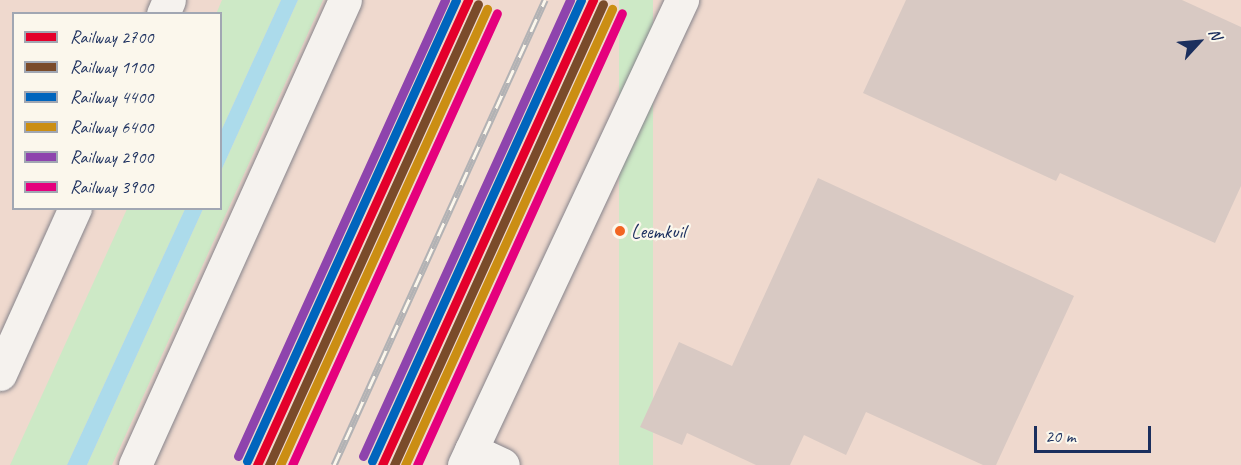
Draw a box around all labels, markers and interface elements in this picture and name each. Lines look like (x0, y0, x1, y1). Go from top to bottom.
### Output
legend (12, 12, 222, 210)
north arrow (1169, 12, 1229, 72)
text: N (1204, 25, 1226, 43)
text: Railway 2700 (70, 26, 153, 48)
text: Railway 1100 (70, 56, 153, 78)
text: Railway 4400 (70, 86, 153, 108)
text: Railway 6400 (70, 116, 153, 138)
text: Railway 2900 (70, 146, 153, 168)
text: Railway 3900 (70, 176, 153, 198)
place label: Leemkuil (631, 219, 686, 243)
marker: Leemkuil (614, 225, 626, 237)
scale bar (1037, 414, 1154, 452)
text: 20 m (1045, 425, 1076, 447)

